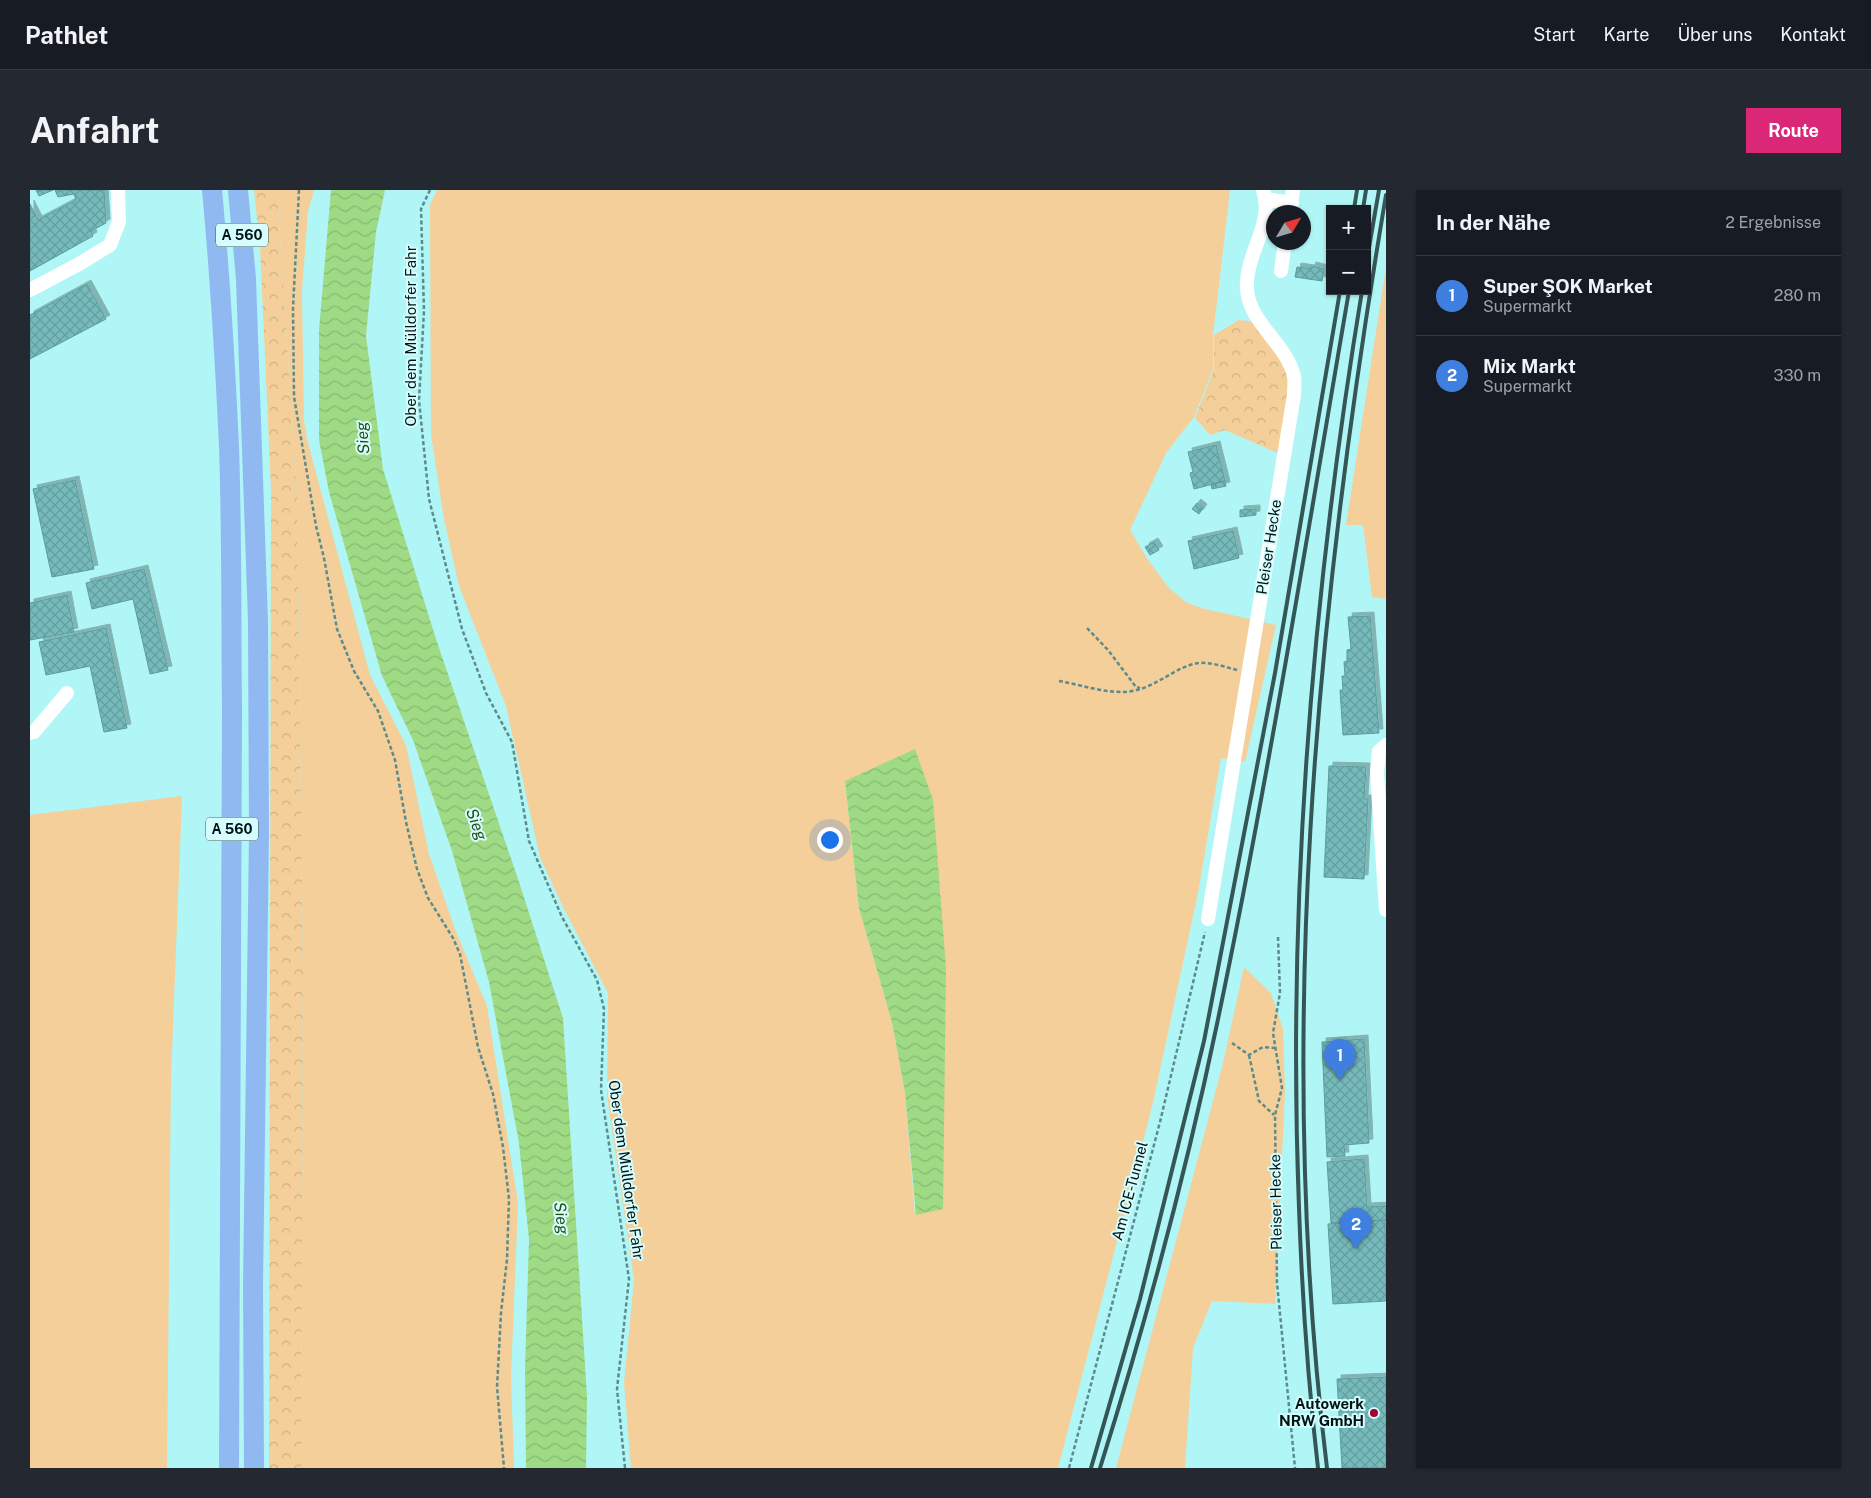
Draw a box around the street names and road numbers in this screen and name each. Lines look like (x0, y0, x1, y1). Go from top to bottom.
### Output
road number: A 560 (216, 224, 268, 246)
street label: Ober dem Mülldorfer Fahr (402, 245, 419, 427)
street label: Pleiser Hecke (1253, 498, 1284, 596)
road number: A 560 (206, 818, 258, 840)
street label: Ober dem Mülldorfer Fahr (605, 1079, 648, 1261)
street label: Am ICE-Tunnel (1108, 1140, 1151, 1242)
street label: Pleiser Hecke (1266, 1154, 1285, 1250)

